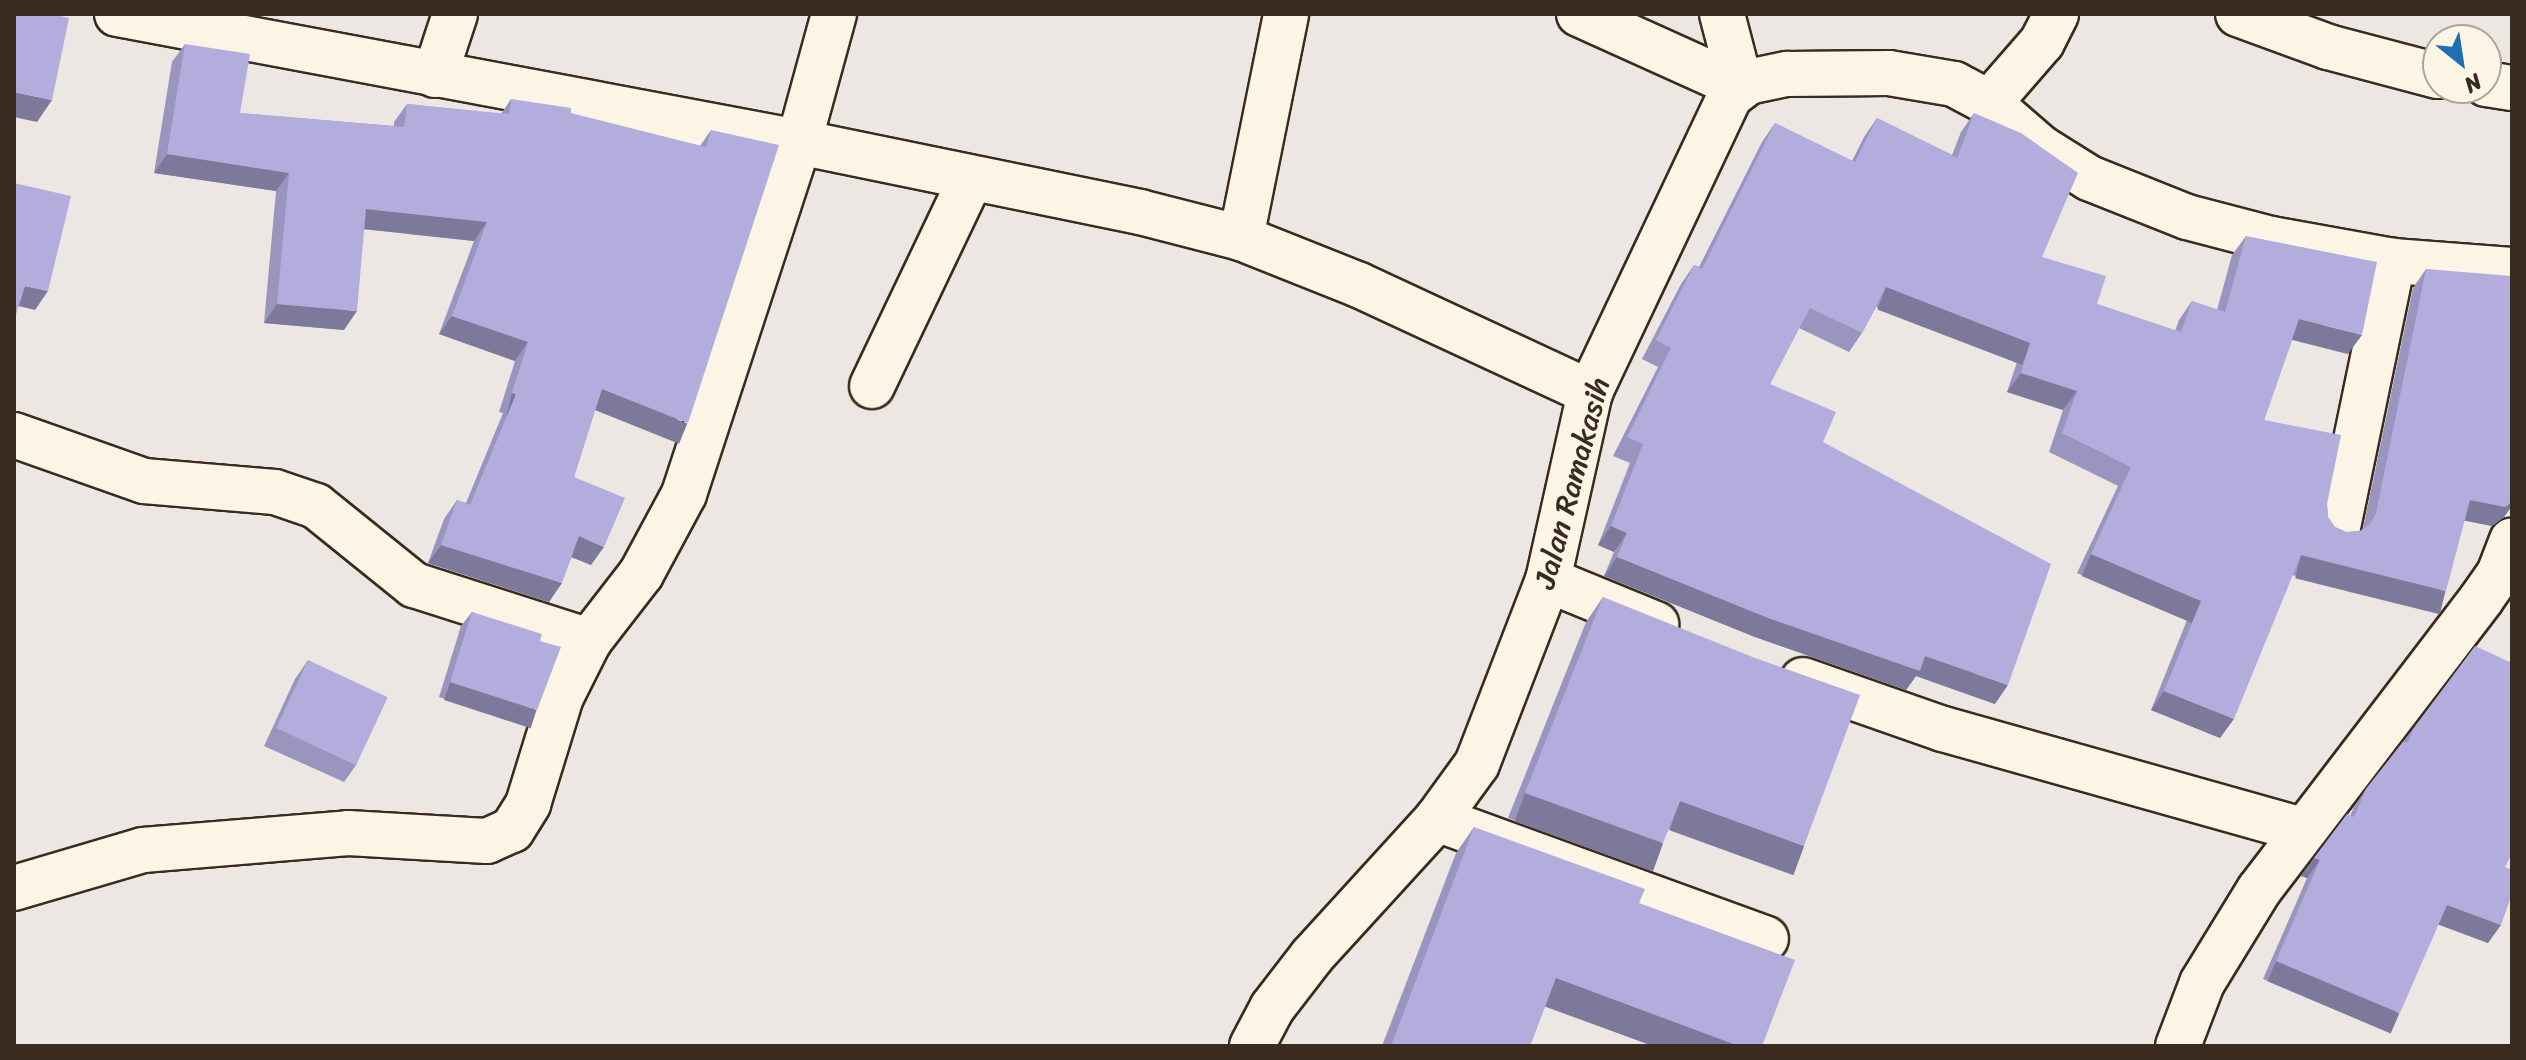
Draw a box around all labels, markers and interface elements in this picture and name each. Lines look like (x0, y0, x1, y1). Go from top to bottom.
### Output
north arrow (2422, 24, 2502, 104)
text: N (2457, 63, 2490, 104)
street label: Jalan Ramakasih (1527, 374, 1617, 592)

